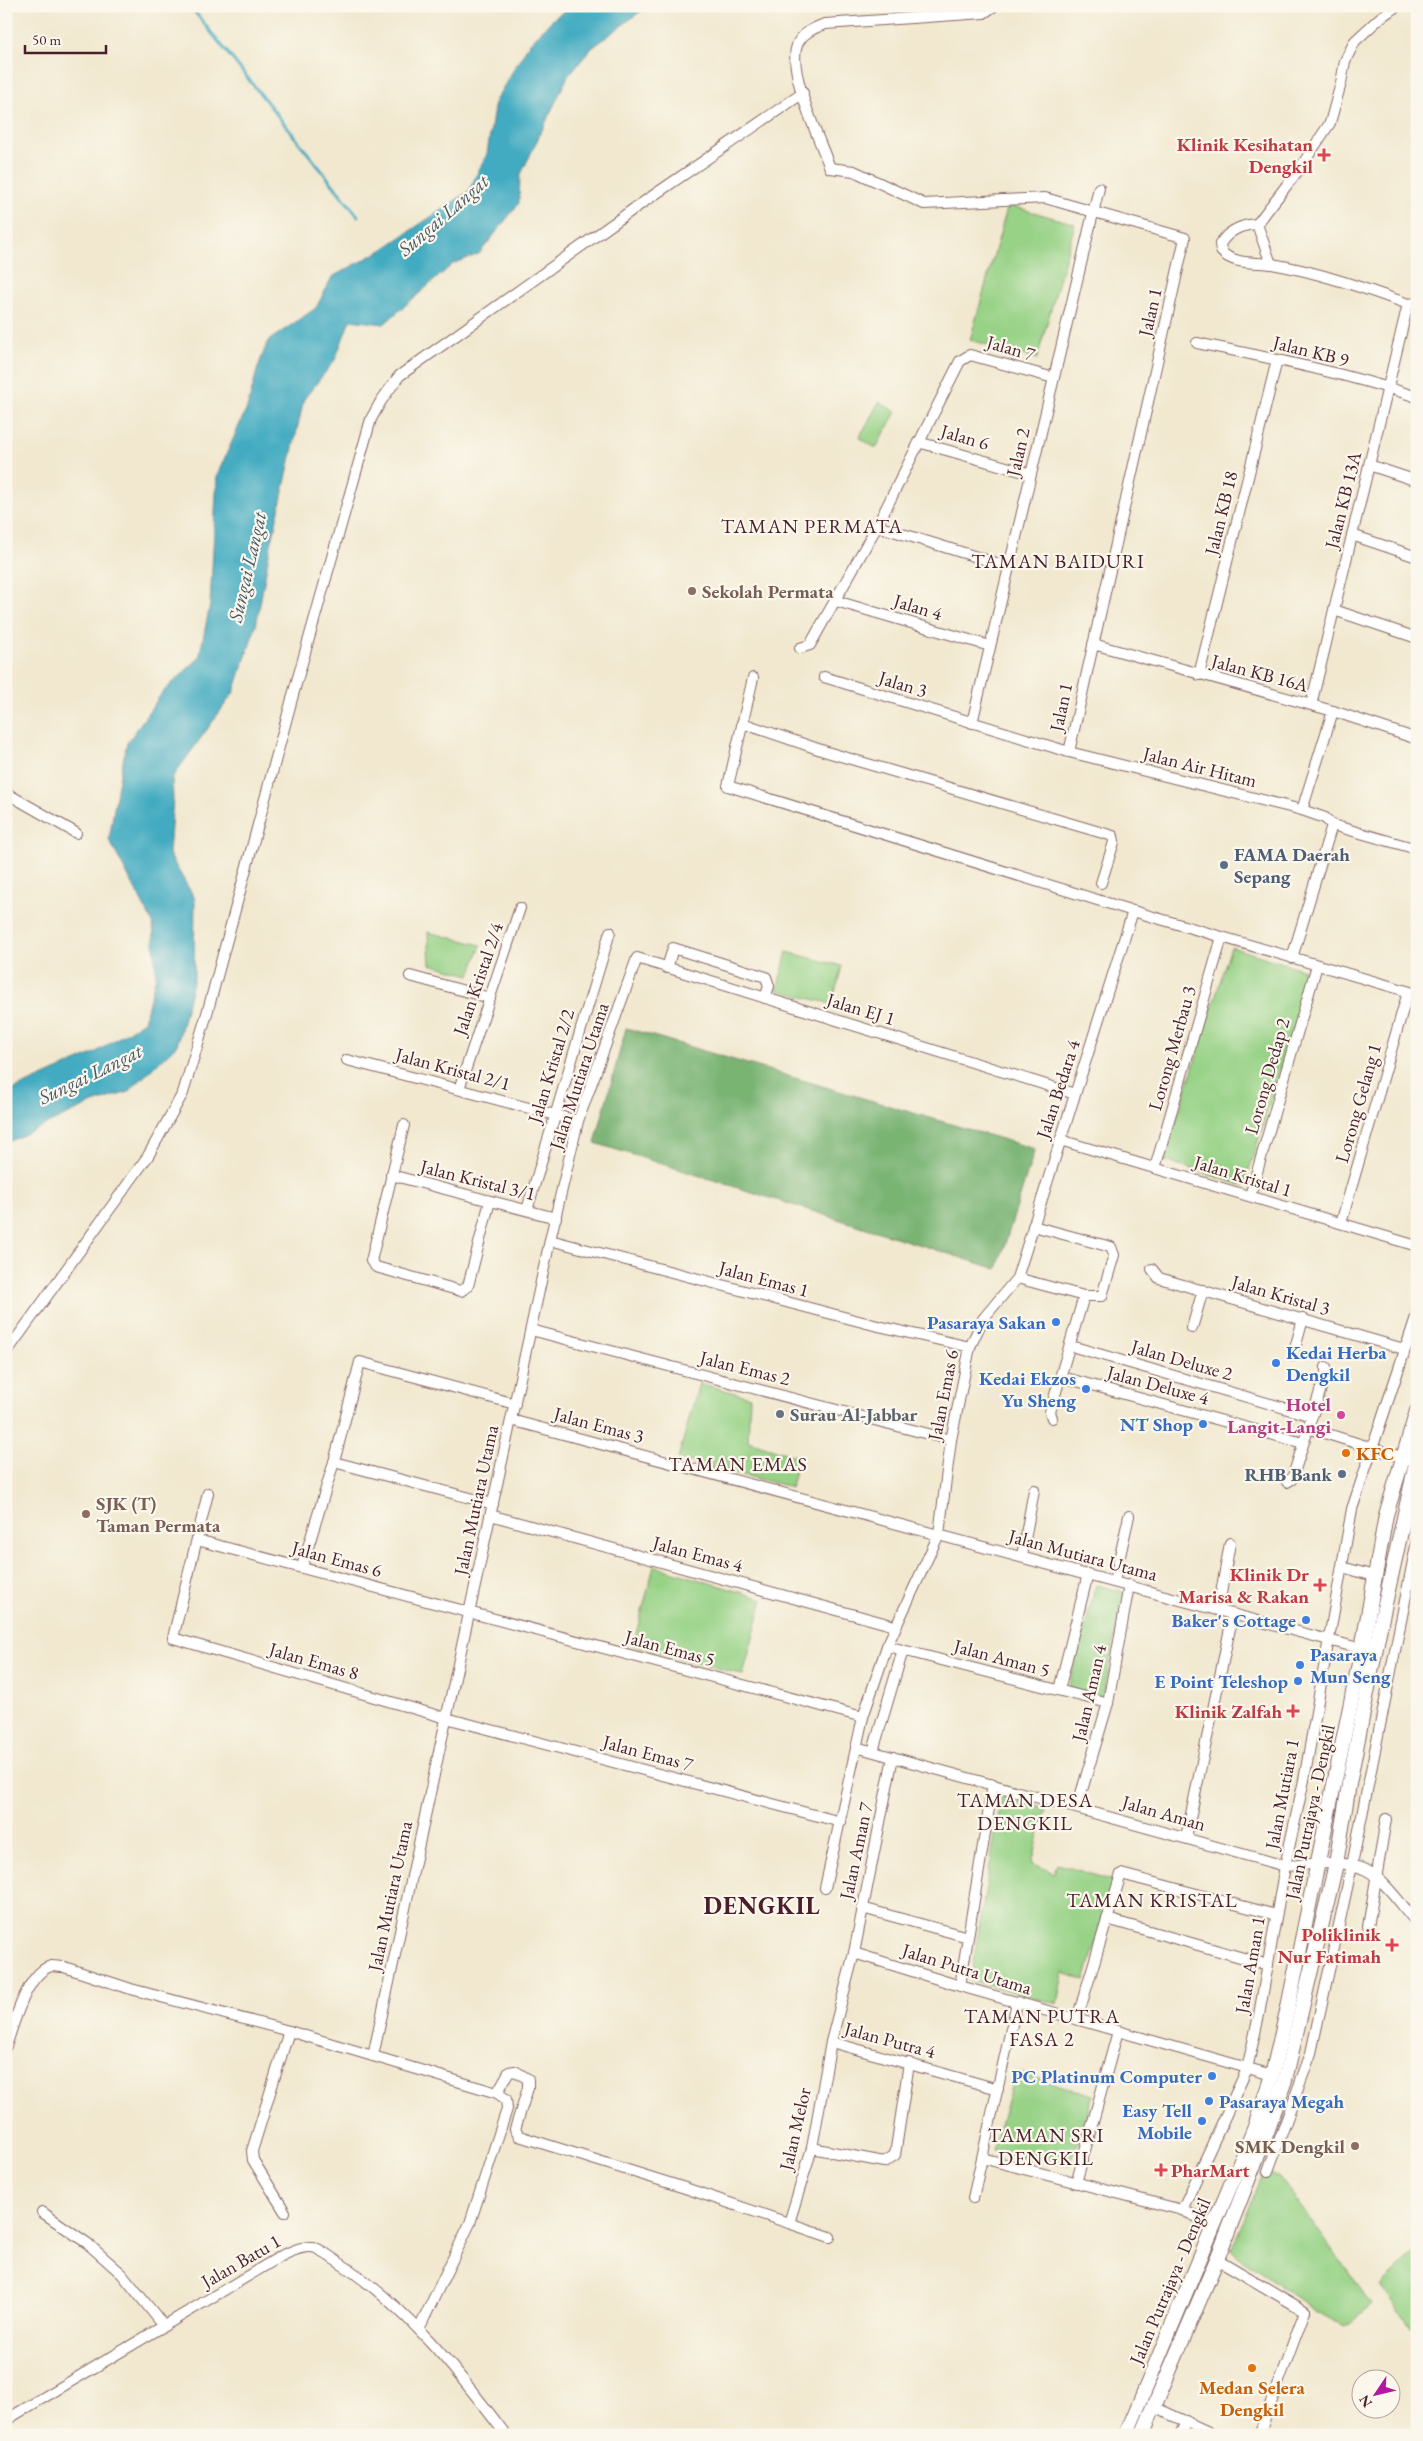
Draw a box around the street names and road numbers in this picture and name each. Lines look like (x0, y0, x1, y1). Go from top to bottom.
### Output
street label: Jalan 1 (1132, 285, 1168, 341)
street label: Jalan 7 (982, 329, 1039, 367)
street label: Jalan KB 9 (1269, 329, 1351, 372)
street label: Jalan 6 (936, 418, 992, 456)
street label: Jalan 2 (1000, 425, 1036, 481)
street label: Jalan KB 13A (1318, 448, 1367, 553)
street label: Jalan KB 18 (1198, 468, 1244, 560)
street label: Jalan 4 (889, 587, 946, 626)
street label: Jalan KB 16A (1207, 648, 1312, 698)
street label: Jalan 3 (874, 664, 930, 703)
street label: Jalan 1 (1043, 680, 1078, 736)
street label: Jalan Air Hitam (1139, 740, 1260, 793)
street label: Jalan Kristal 2/4 (446, 918, 509, 1041)
street label: Lorong Merbau 3 (1142, 983, 1202, 1113)
street label: Jalan EJ 1 (822, 986, 898, 1031)
street label: Jalan Mutiara Utama (543, 999, 615, 1155)
street label: Jalan Kristal 2/2 (521, 1006, 580, 1128)
street label: Lorong Dedap 2 (1238, 1015, 1296, 1137)
street label: Jalan Bedara 4 (1030, 1036, 1086, 1143)
street label: Lorong Gelang 1 (1329, 1040, 1387, 1166)
street label: Jalan Kristal 2/1 (391, 1041, 513, 1096)
street label: Jalan Kristal 1 (1189, 1149, 1295, 1203)
street label: Jalan Kristal 3/1 (416, 1153, 538, 1206)
street label: Jalan Emas 1 (714, 1254, 812, 1303)
street label: Jalan Kristal 3 (1227, 1268, 1333, 1321)
street label: Jalan Deluxe 2 (1126, 1333, 1236, 1386)
street label: Jalan Emas 2 (695, 1344, 793, 1391)
street label: Jalan Emas 6 (922, 1347, 964, 1445)
street label: Jalan Deluxe 4 (1102, 1359, 1212, 1411)
street label: Jalan Emas 3 (549, 1400, 647, 1449)
street label: Jalan Mutiara Utama (447, 1422, 504, 1579)
street label: Jalan Mutiara Utama (1004, 1523, 1161, 1587)
street label: Jalan Emas 4 (648, 1529, 747, 1578)
street label: Jalan Emas 6 (287, 1534, 385, 1583)
street label: Jalan Emas 5 (620, 1623, 718, 1672)
street label: Jalan Aman 5 (949, 1633, 1053, 1683)
street label: Jalan Emas 8 (264, 1636, 362, 1686)
street label: Jalan Aman 4 (1065, 1641, 1112, 1746)
street label: Jalan Putrajaya - Dengkil (1279, 1722, 1341, 1904)
street label: Jalan Emas 7 (598, 1728, 697, 1777)
street label: Jalan Mutiara 1 (1259, 1737, 1305, 1853)
street label: Jalan Aman (1118, 1789, 1209, 1837)
street label: Jalan Aman 7 (833, 1799, 879, 1904)
street label: Jalan Mutiara Utama (361, 1818, 418, 1975)
street label: Jalan Aman 1 (1229, 1914, 1271, 2018)
street label: Jalan Putra Utama (897, 1937, 1035, 2001)
street label: Jalan Putra 4 (840, 2015, 939, 2064)
street label: Jalan Melor (773, 2084, 817, 2175)
street label: Jalan Putrajaya - Dengkil (1123, 2194, 1217, 2370)
street label: Jalan Batu 1 (195, 2228, 285, 2295)

